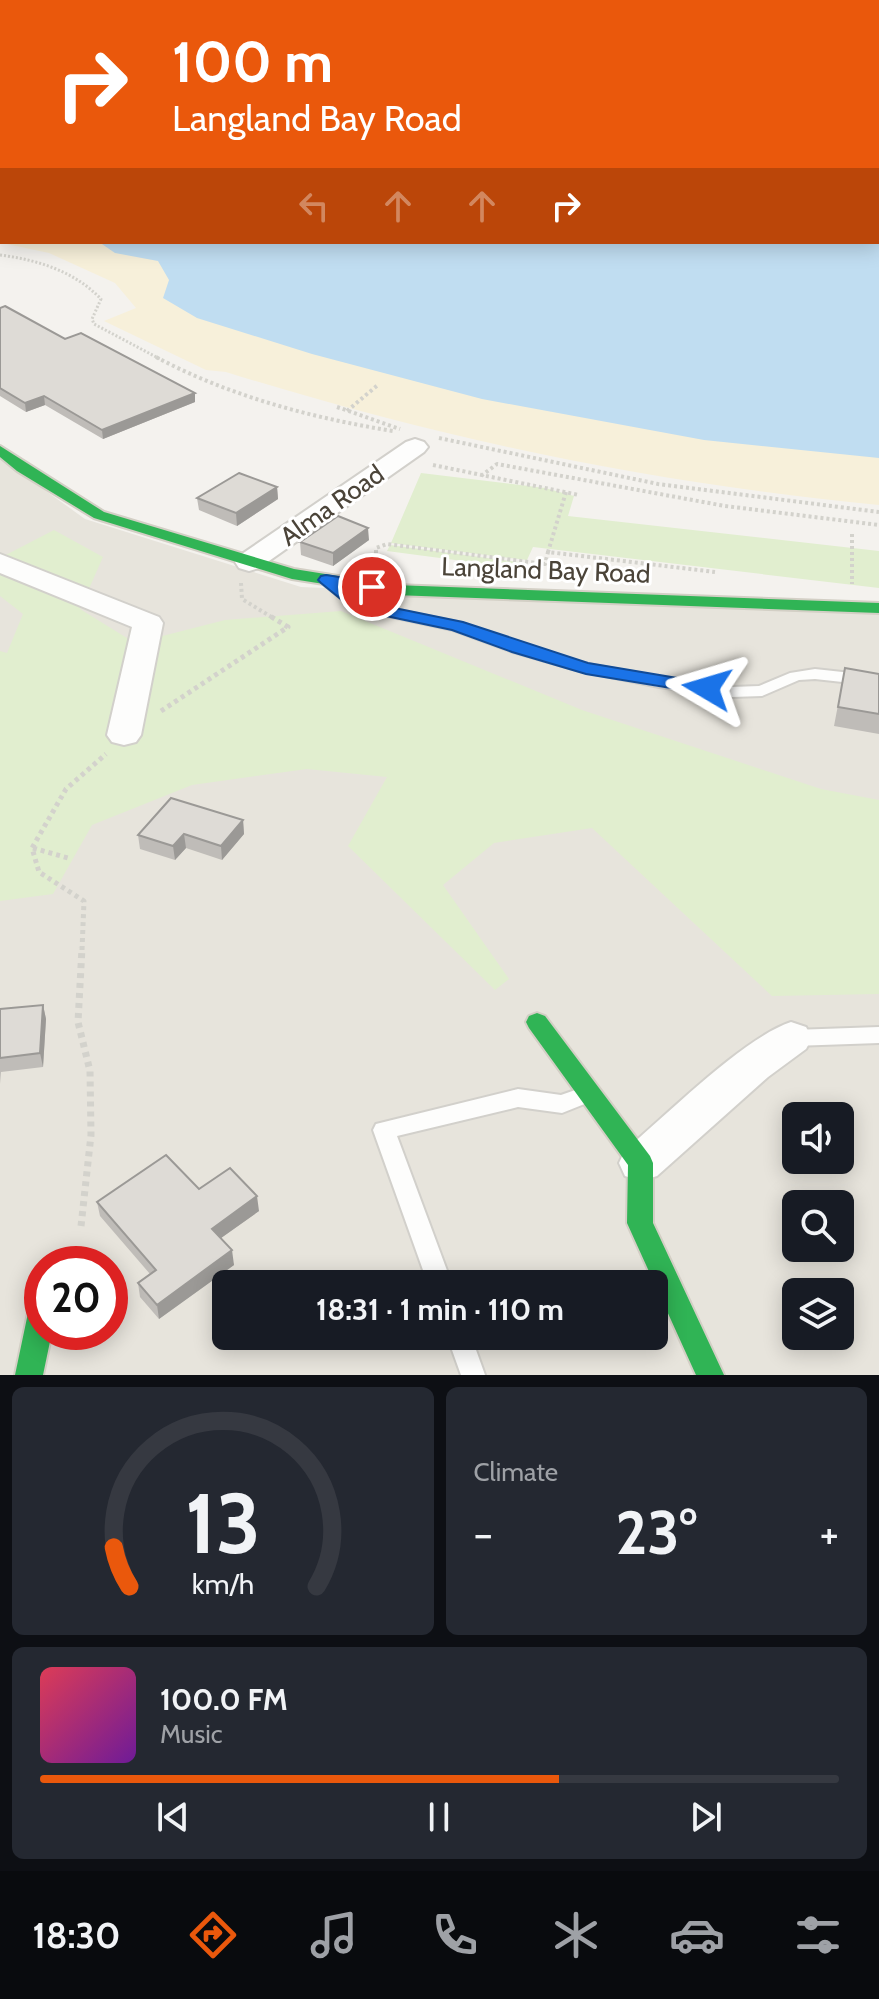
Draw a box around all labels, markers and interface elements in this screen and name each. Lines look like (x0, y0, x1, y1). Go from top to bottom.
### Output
text: 100 m (172, 28, 333, 96)
icon: right (40, 32, 144, 136)
text: Langland Bay Road (172, 96, 462, 140)
icon: left (292, 184, 336, 228)
icon: ahead (376, 184, 420, 228)
icon: ahead (460, 184, 504, 228)
icon: right (544, 184, 588, 228)
street label: Alma Road (274, 458, 390, 552)
street label: Langland Bay Road (441, 550, 651, 590)
pin (338, 553, 406, 621)
icon: arrive (350, 565, 394, 609)
position arrow (665, 646, 749, 730)
map controls (782, 1102, 854, 1350)
button: sound (782, 1102, 854, 1174)
button: search (782, 1190, 854, 1262)
speed limit sign: 20 (24, 1246, 128, 1350)
button: layers (782, 1278, 854, 1350)
text: 18:31 · 1 min · 110 m (316, 1291, 564, 1328)
text: Climate (474, 1456, 558, 1488)
text: 13 (185, 1473, 261, 1574)
text: 23° (616, 1496, 697, 1569)
text: − (474, 1507, 493, 1560)
text: + (820, 1507, 839, 1560)
text: km/h (191, 1566, 254, 1601)
text: 100.0 FM (160, 1681, 288, 1718)
text: Music (160, 1718, 223, 1750)
icon: previous (151, 1795, 195, 1839)
icon: pause (417, 1795, 461, 1839)
icon: next (684, 1795, 728, 1839)
icon: directions (185, 1907, 241, 1963)
icon: music (306, 1907, 362, 1963)
icon: phone (427, 1907, 483, 1963)
icon: climate (548, 1907, 604, 1963)
icon: car (669, 1907, 725, 1963)
icon: filters (790, 1907, 846, 1963)
text: 18:30 (33, 1913, 120, 1957)

